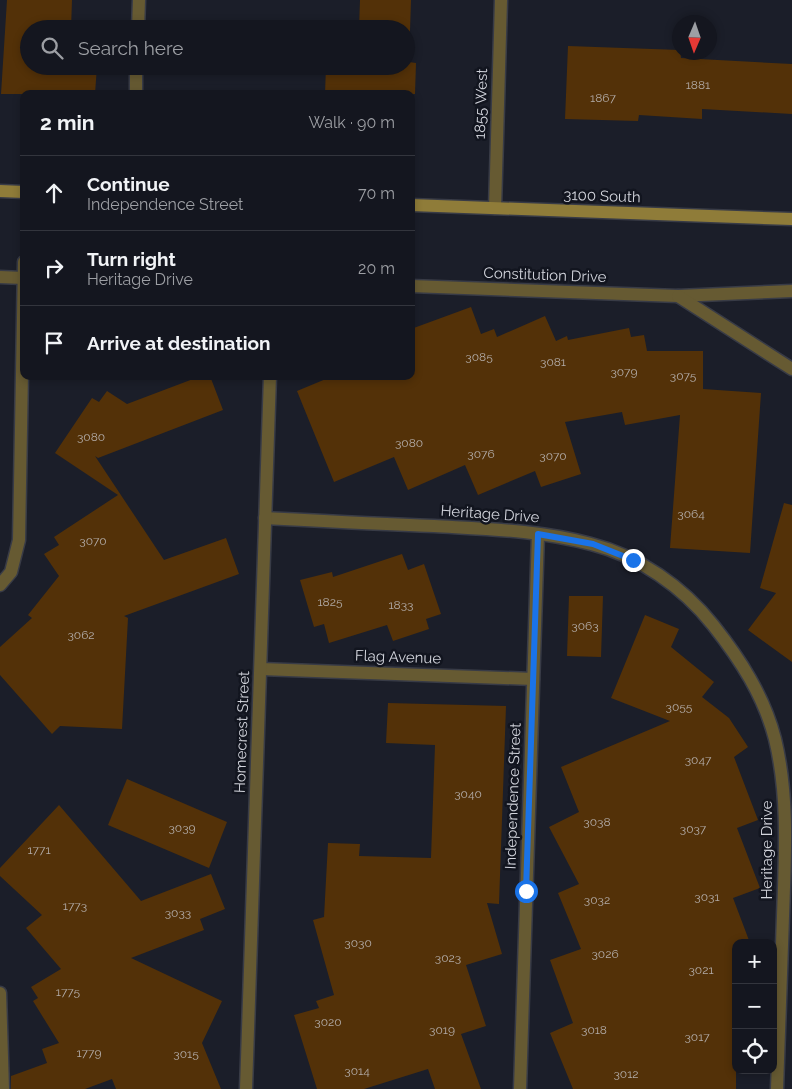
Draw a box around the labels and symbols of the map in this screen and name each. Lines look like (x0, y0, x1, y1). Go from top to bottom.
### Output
north arrow (672, 15, 717, 60)
street label: 1855 West (471, 68, 491, 140)
house number: 1881 (686, 78, 710, 92)
house number: 1867 (590, 91, 617, 105)
street label: 3100 South (563, 186, 641, 206)
street label: Constitution Drive (483, 264, 607, 286)
house number: 3085 (465, 350, 493, 364)
house number: 3081 (540, 355, 566, 369)
house number: 3079 (610, 365, 638, 379)
house number: 3075 (670, 369, 697, 383)
house number: 3080 (77, 430, 105, 444)
house number: 3080 (395, 436, 423, 450)
house number: 3076 (467, 447, 495, 461)
house number: 3070 (539, 449, 567, 463)
street label: Heritage Drive (440, 502, 540, 526)
house number: 3064 (677, 507, 705, 521)
house number: 3070 (79, 534, 107, 548)
route end (622, 549, 645, 572)
house number: 1825 (317, 595, 343, 609)
house number: 1833 (388, 598, 414, 612)
house number: 3063 (571, 619, 599, 633)
house number: 3062 (67, 628, 95, 642)
street label: Flag Avenue (355, 646, 442, 668)
street label: Homecrest Street (231, 671, 253, 793)
house number: 3055 (666, 700, 693, 714)
street label: Independence Street (501, 722, 525, 870)
house number: 3047 (685, 753, 712, 767)
house number: 3040 (454, 787, 482, 801)
street label: Heritage Drive (758, 800, 776, 900)
house number: 3038 (583, 815, 611, 829)
house number: 3039 (168, 821, 196, 835)
house number: 3037 (680, 822, 707, 836)
house number: 1771 (27, 843, 51, 857)
route start (515, 880, 538, 903)
house number: 3031 (694, 890, 720, 904)
house number: 3032 (584, 893, 610, 907)
house number: 1773 (63, 899, 87, 913)
house number: 3033 (165, 906, 191, 920)
house number: 3030 (344, 936, 372, 950)
house number: 3026 (591, 947, 619, 961)
house number: 3023 (435, 951, 461, 965)
house number: 3021 (688, 963, 714, 977)
house number: 1775 (56, 985, 81, 999)
house number: 3020 (314, 1015, 342, 1029)
house number: 3019 (429, 1023, 455, 1037)
house number: 3018 (581, 1023, 607, 1037)
house number: 3017 (684, 1030, 710, 1044)
house number: 1779 (77, 1046, 101, 1060)
house number: 3015 (173, 1047, 199, 1061)
house number: 3014 (344, 1064, 370, 1078)
house number: 3012 (613, 1067, 639, 1081)

